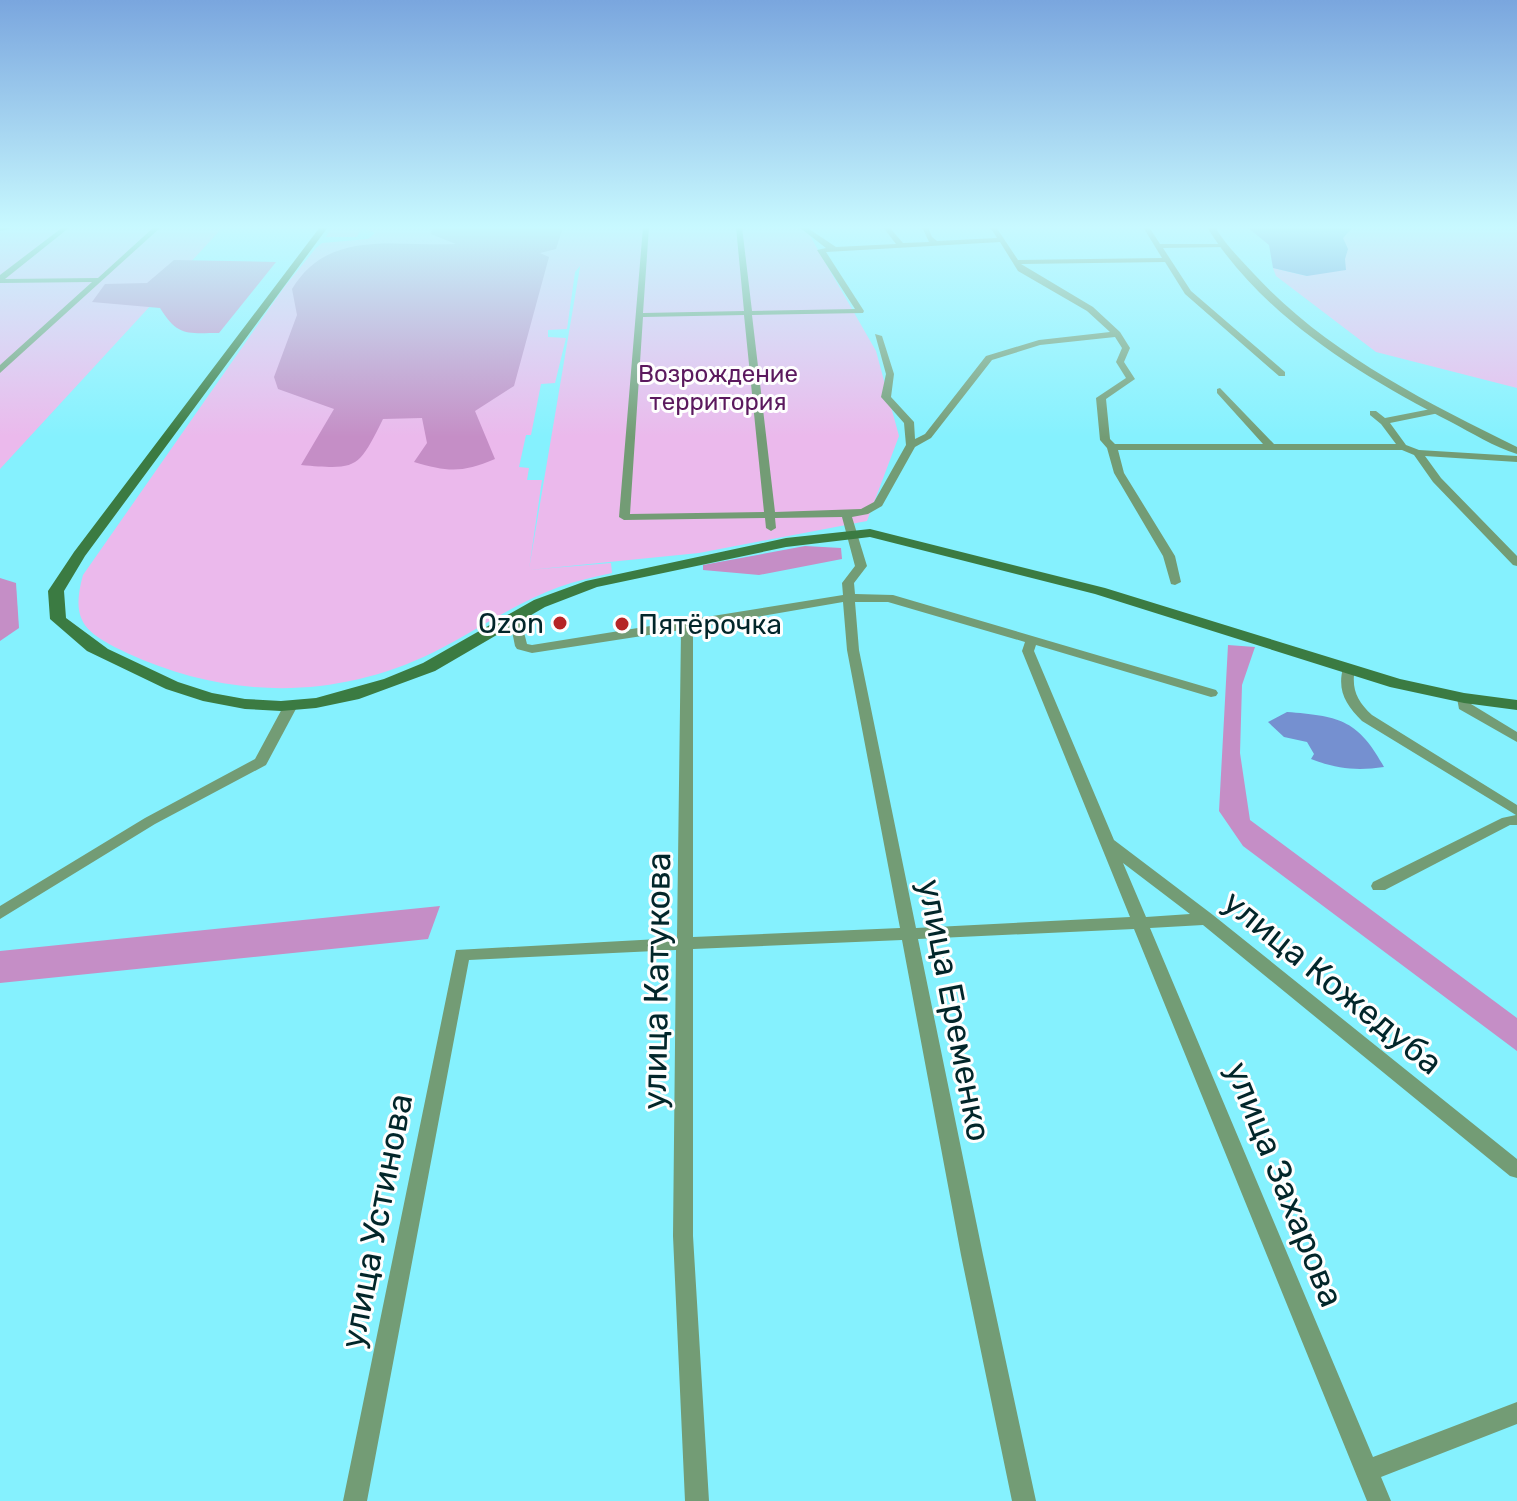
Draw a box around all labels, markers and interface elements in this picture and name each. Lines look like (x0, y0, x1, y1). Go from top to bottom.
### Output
park label: Возрождение территория (638, 360, 798, 416)
place label: Ozon (478, 607, 544, 640)
place label: Пятёрочка (638, 608, 782, 641)
marker: Ozon (551, 614, 569, 632)
marker: Пятёрочка (613, 615, 631, 633)
street label: улица Катукова (634, 852, 679, 1110)
street label: улица Еременко (909, 876, 1000, 1145)
street label: улица Кожедуба (1215, 881, 1451, 1083)
street label: улица Захарова (1217, 1056, 1352, 1313)
street label: улица Устинова (332, 1090, 421, 1352)

